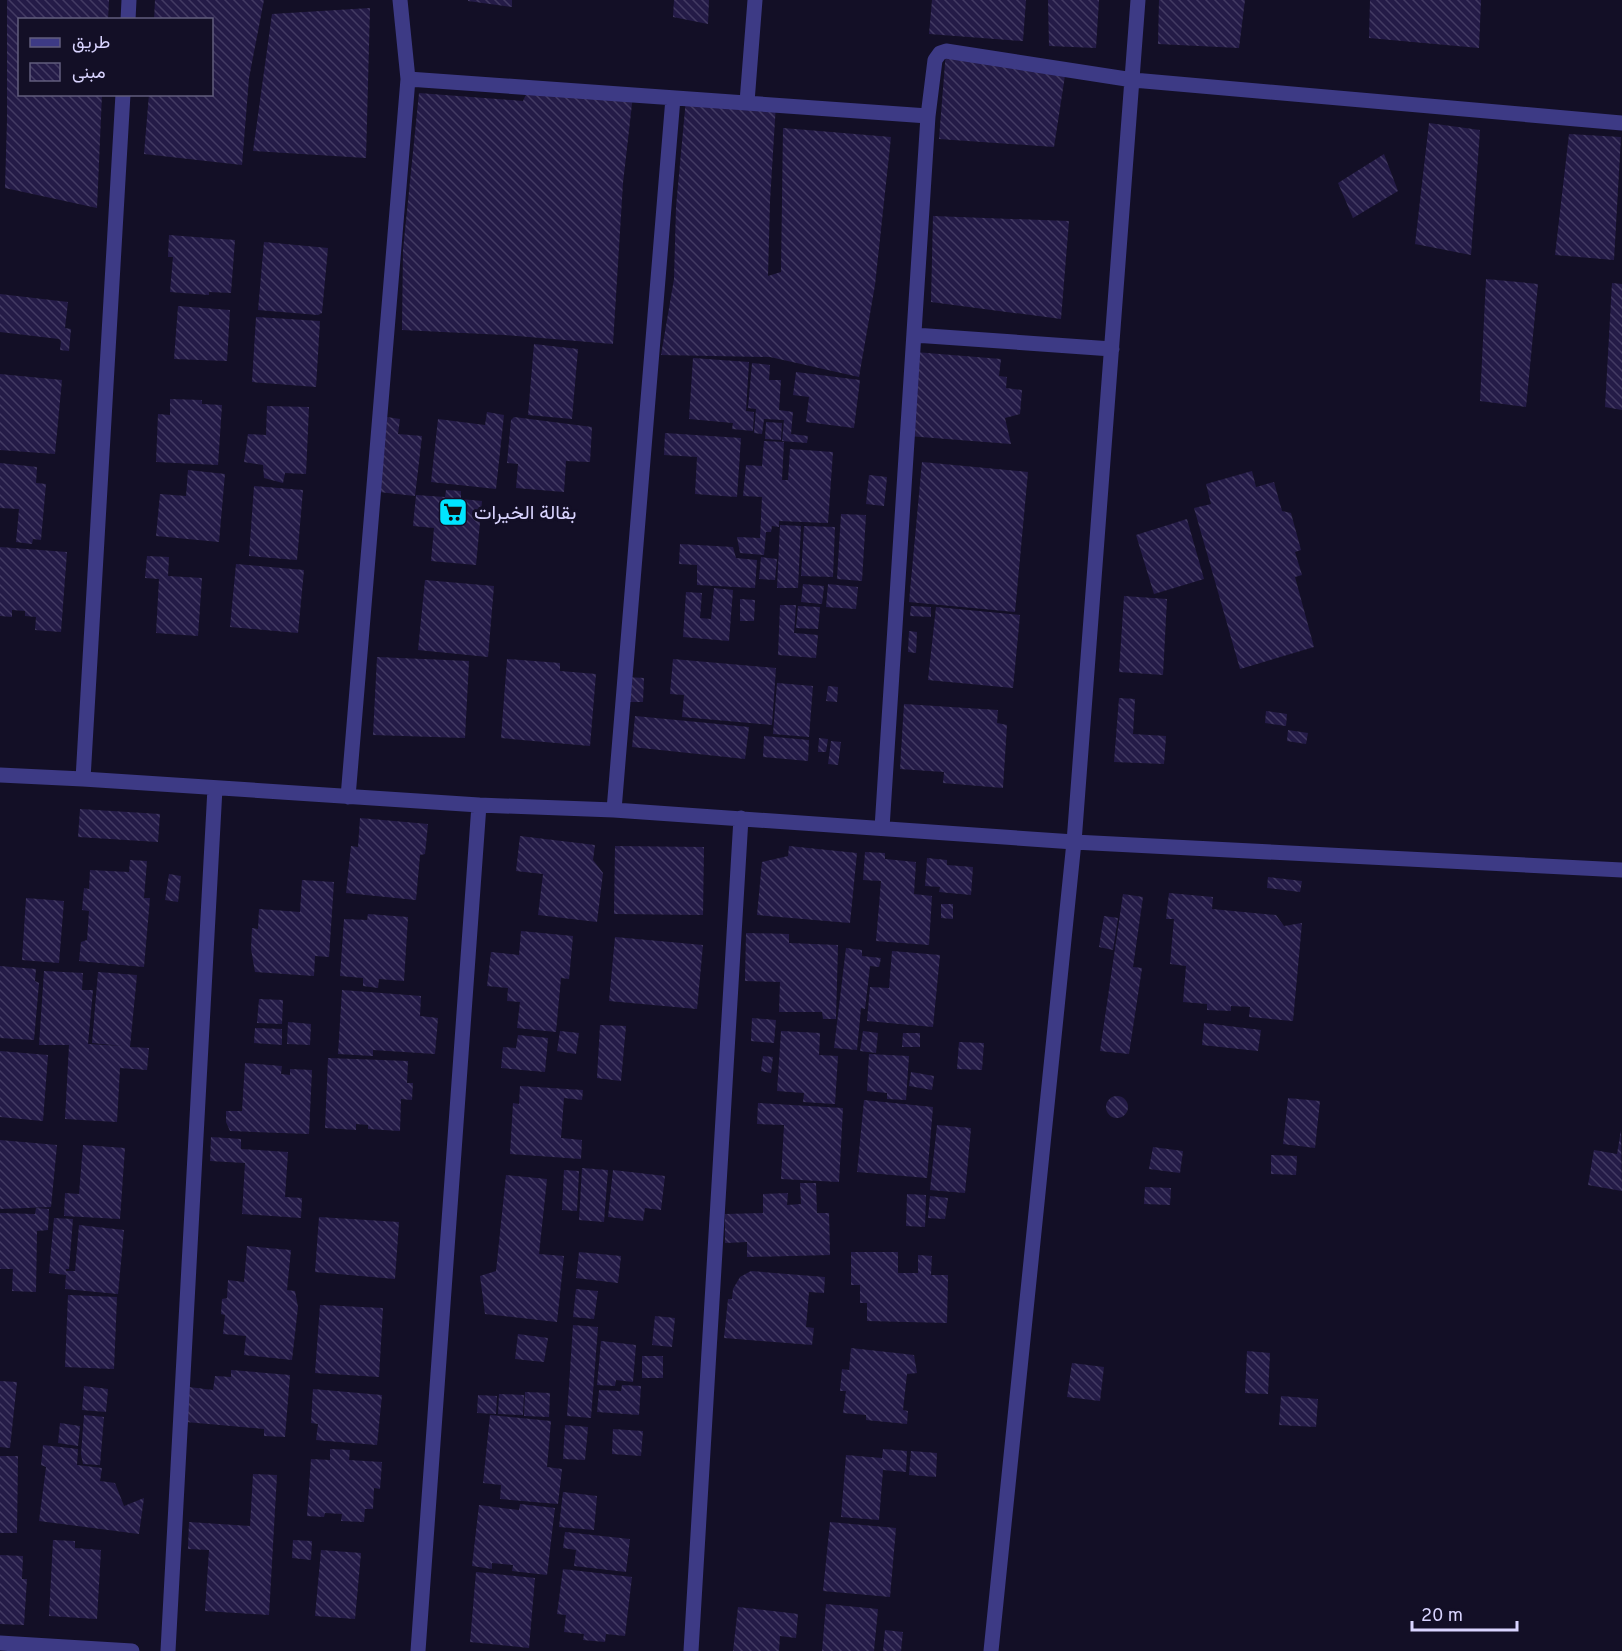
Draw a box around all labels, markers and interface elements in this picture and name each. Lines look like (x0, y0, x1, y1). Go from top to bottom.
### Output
legend (18, 18, 213, 96)
text: طريق (72, 32, 110, 55)
text: مبنى (72, 62, 106, 85)
supermarket icon: بقالة الخيرات (437, 496, 469, 528)
place label: بقالة الخيرات (474, 501, 576, 527)
scale bar (1412, 1594, 1517, 1632)
text: 20 m (1421, 1605, 1463, 1628)

